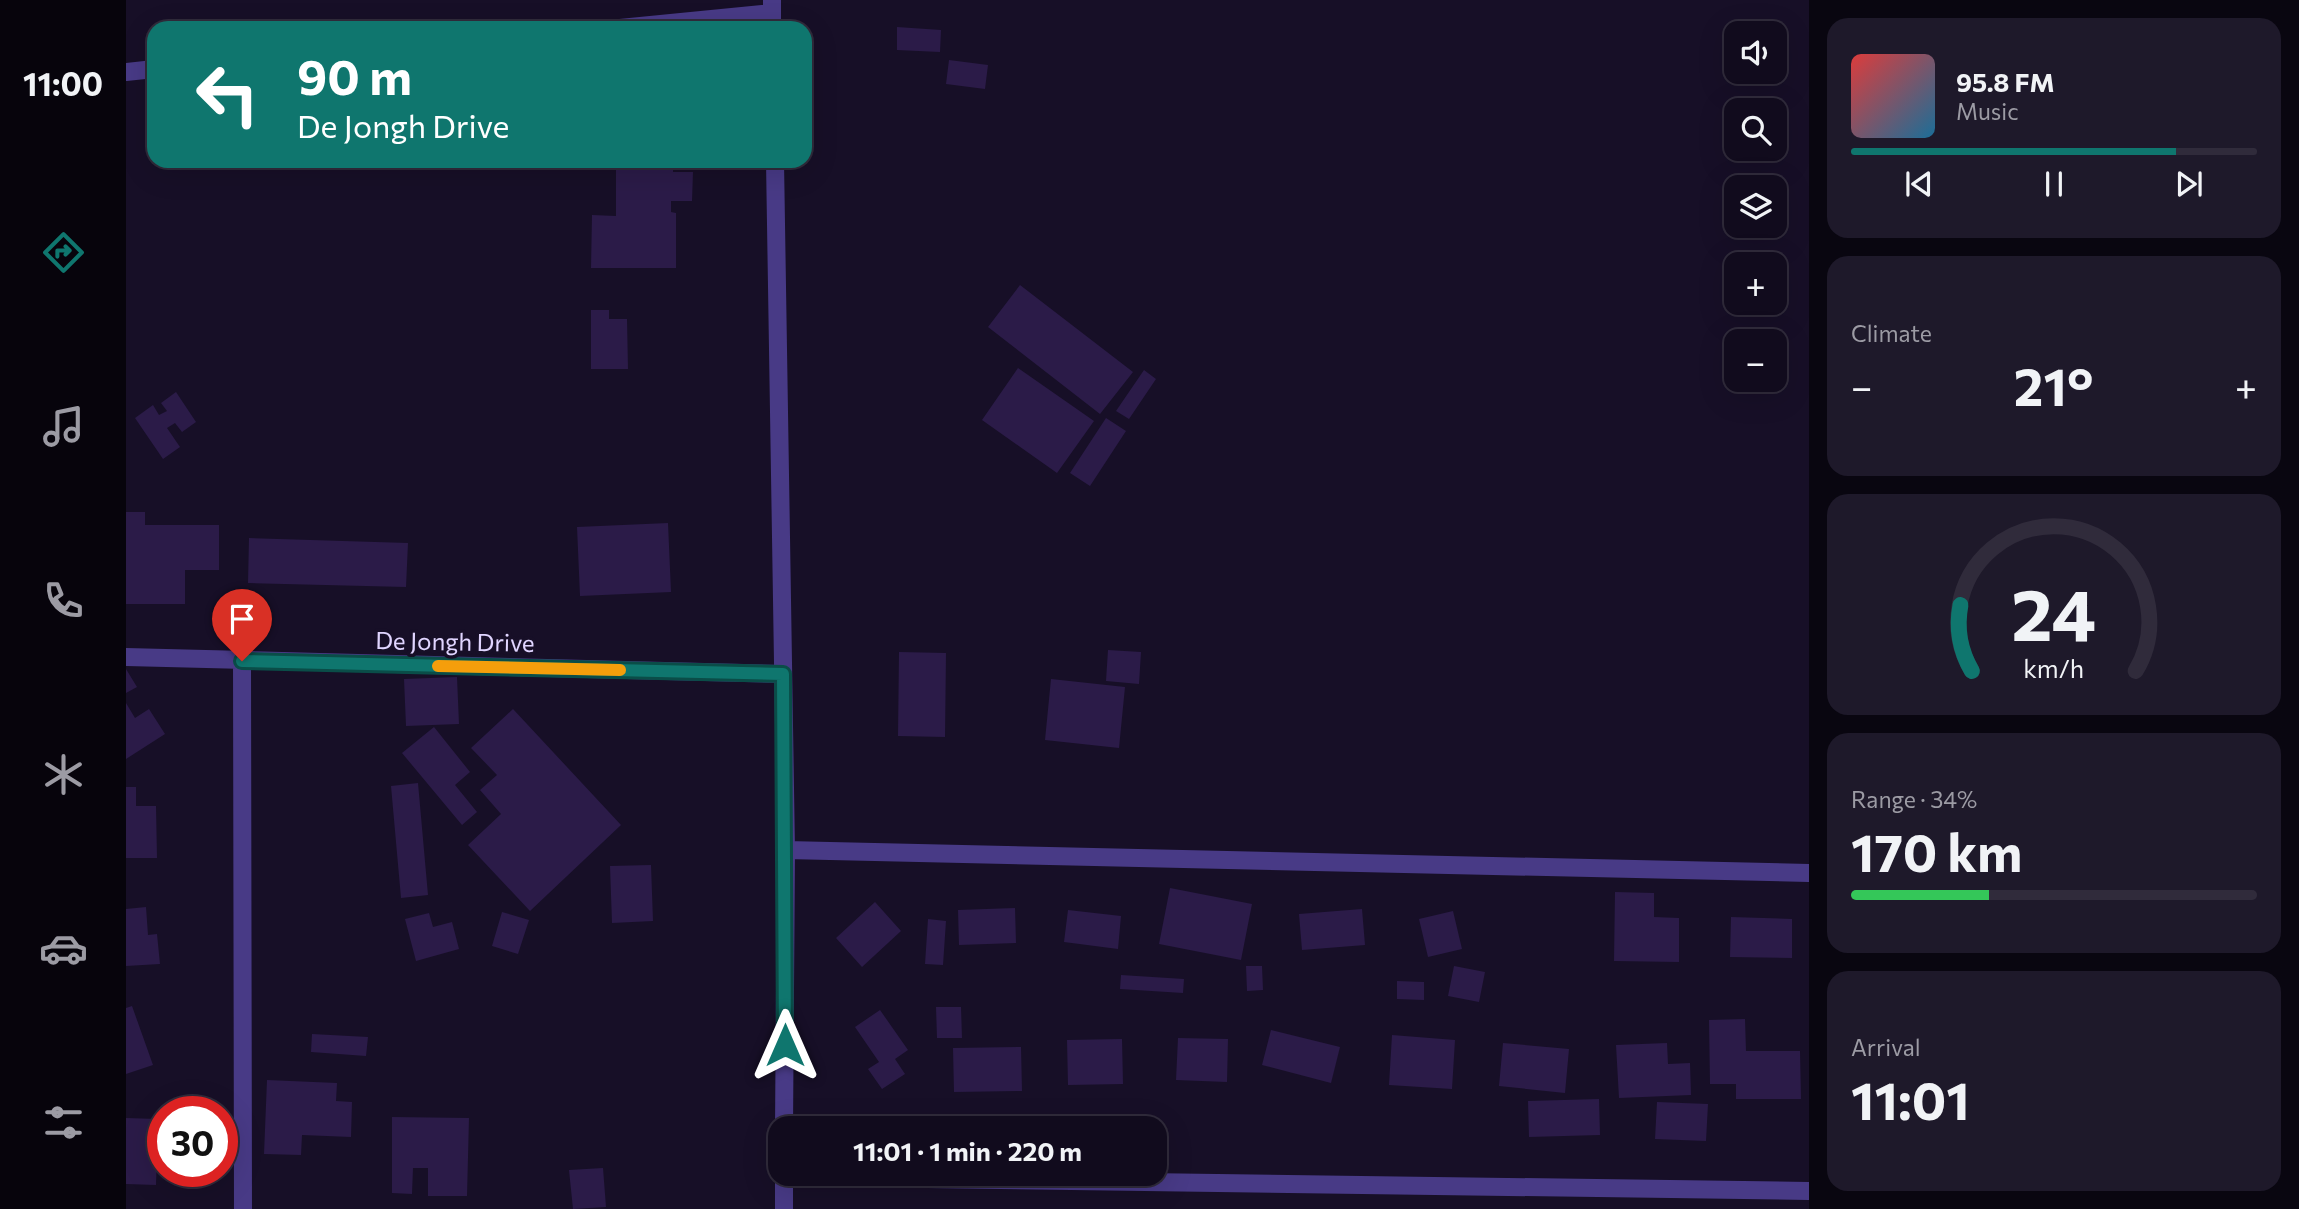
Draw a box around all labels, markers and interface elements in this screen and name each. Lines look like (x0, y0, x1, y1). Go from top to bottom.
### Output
map controls (1724, 21, 1787, 392)
button: sound (1724, 21, 1787, 84)
text: 90 m (297, 45, 412, 105)
icon: left (182, 49, 273, 140)
text: 11:00 (23, 63, 103, 103)
text: 95.8 FM (1956, 66, 2054, 97)
text: Music (1956, 97, 2019, 125)
button: search (1724, 98, 1787, 161)
text: De Jongh Drive (297, 105, 509, 145)
icon: previous (1900, 165, 1938, 203)
icon: pause (2035, 165, 2073, 203)
icon: next (2170, 165, 2208, 203)
button: layers (1724, 175, 1787, 238)
icon: directions (39, 228, 88, 277)
button: + (1724, 252, 1787, 315)
text: Climate (1851, 319, 1932, 347)
button: − (1724, 329, 1787, 392)
text: 21° (2014, 353, 2093, 417)
text: − (1851, 362, 1873, 409)
text: + (2235, 362, 2257, 409)
icon: music (39, 402, 88, 451)
text: 24 (2011, 567, 2097, 656)
icon: phone (39, 576, 88, 625)
pin (212, 589, 272, 661)
icon: arrive (223, 600, 261, 638)
street label: De Jongh Drive (375, 625, 535, 657)
text: km/h (2024, 652, 2084, 682)
icon: climate (39, 750, 88, 799)
text: Range · 34% (1851, 785, 1977, 813)
text: 170 km (1851, 819, 2023, 883)
icon: car (39, 924, 88, 973)
position arrow (748, 1008, 822, 1082)
text: Arrival (1851, 1033, 1921, 1061)
text: 11:01 (1851, 1067, 1970, 1131)
speed limit sign: 30 (147, 1096, 238, 1187)
icon: filters (39, 1098, 88, 1147)
text: 11:01 · 1 min · 220 m (853, 1135, 1082, 1166)

